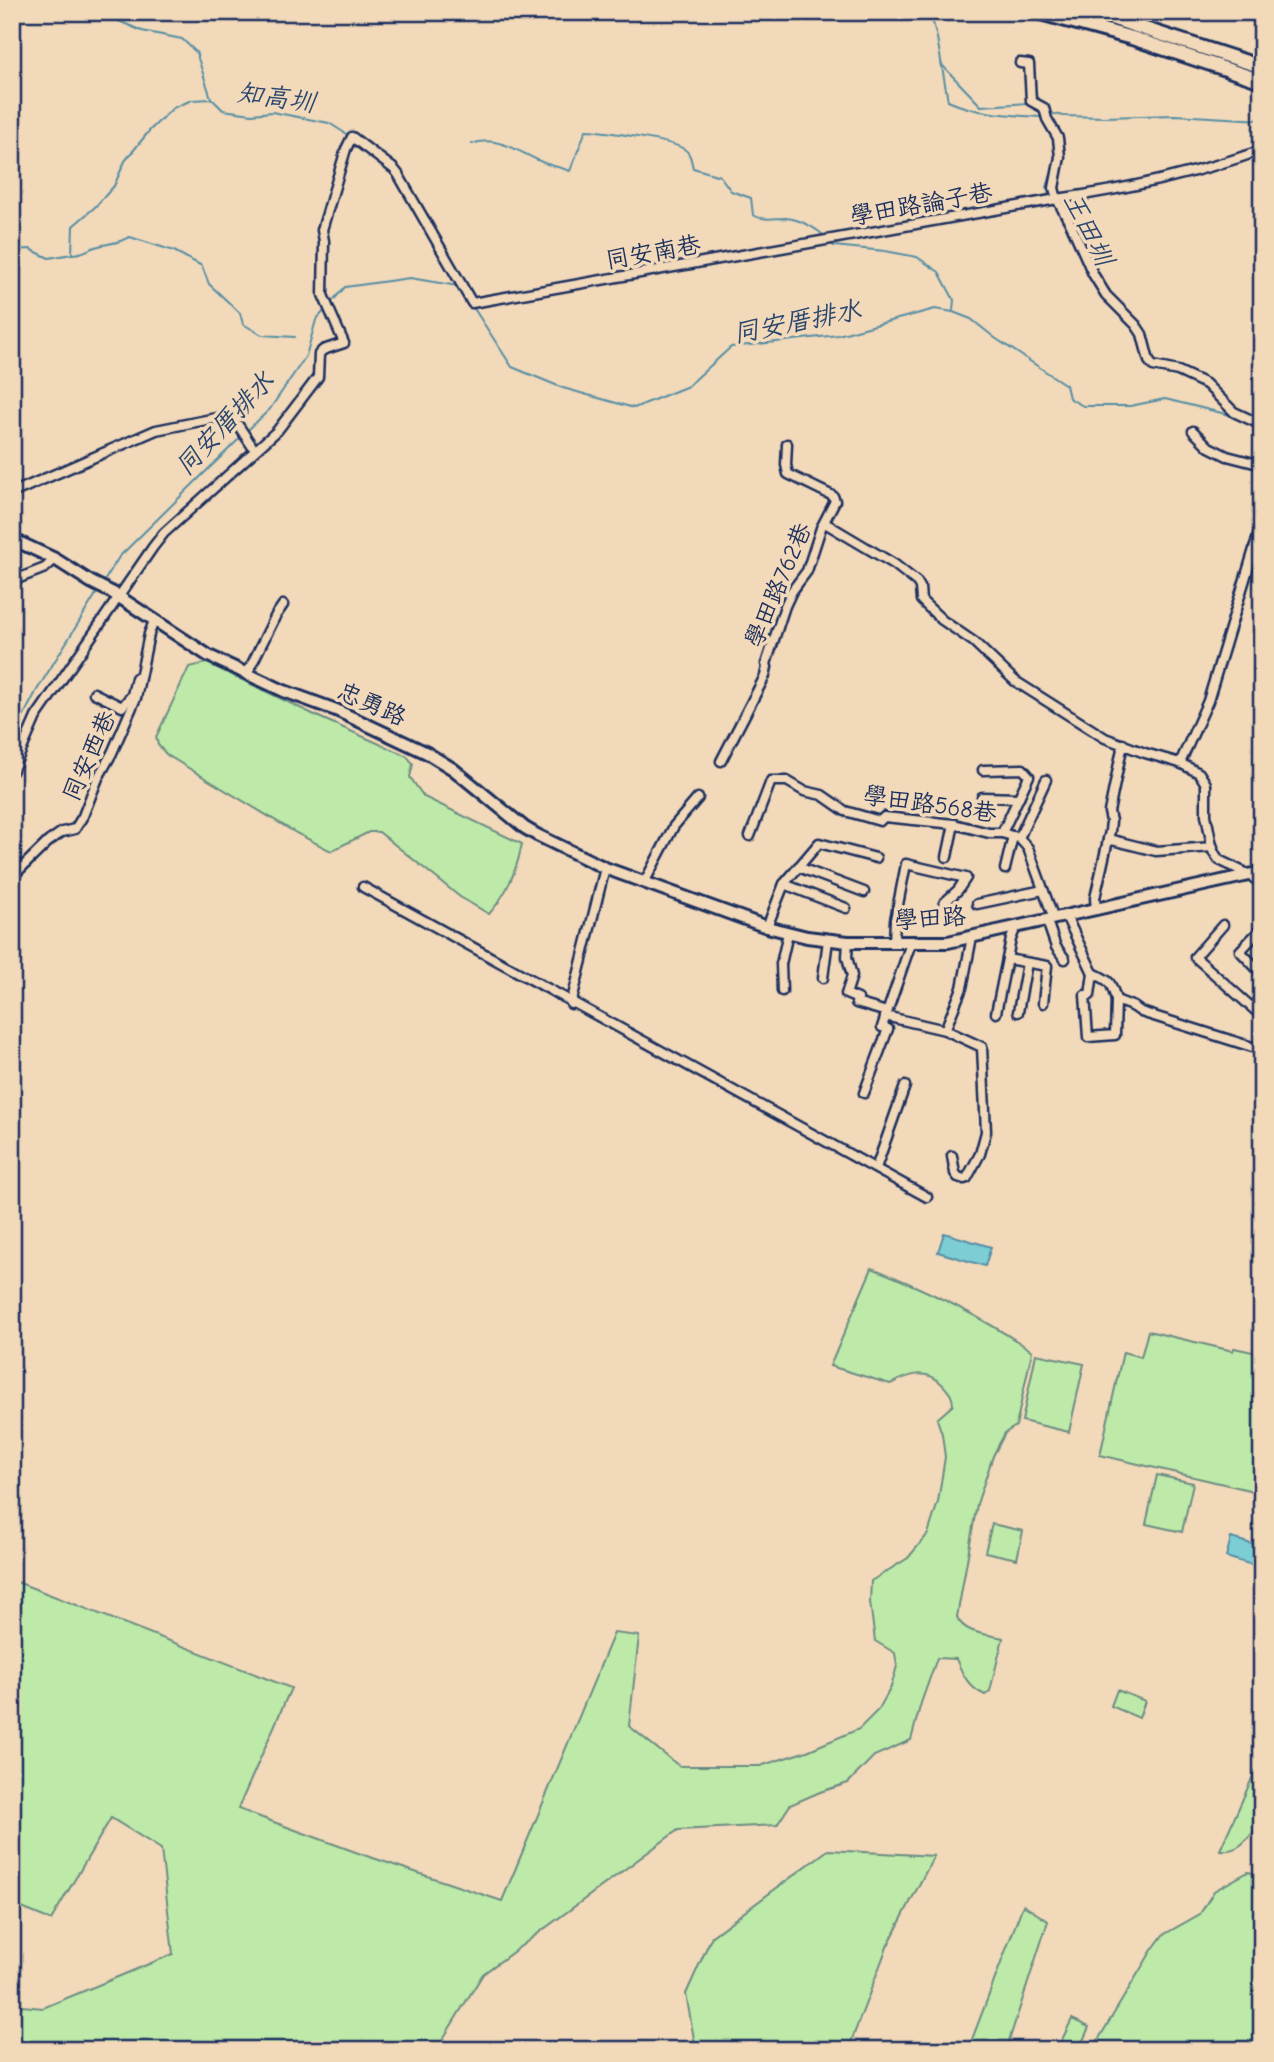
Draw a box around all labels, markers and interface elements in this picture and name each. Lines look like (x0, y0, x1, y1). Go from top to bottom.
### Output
water label: 知高圳 (235, 78, 320, 119)
street label: 學田路論子巷 (848, 178, 994, 230)
water label: 王田圳 (1057, 187, 1120, 273)
street label: 同安南巷 (603, 230, 703, 274)
water label: 同安厝排水 (730, 295, 865, 349)
water label: 同安厝排水 (170, 366, 281, 482)
street label: 學田路762巷 (739, 518, 817, 652)
street label: 忠勇路 (333, 677, 411, 731)
street label: 同安西巷 (57, 706, 121, 806)
street label: 學田路568巷 (862, 781, 998, 827)
street label: 學田路 (893, 902, 967, 934)

